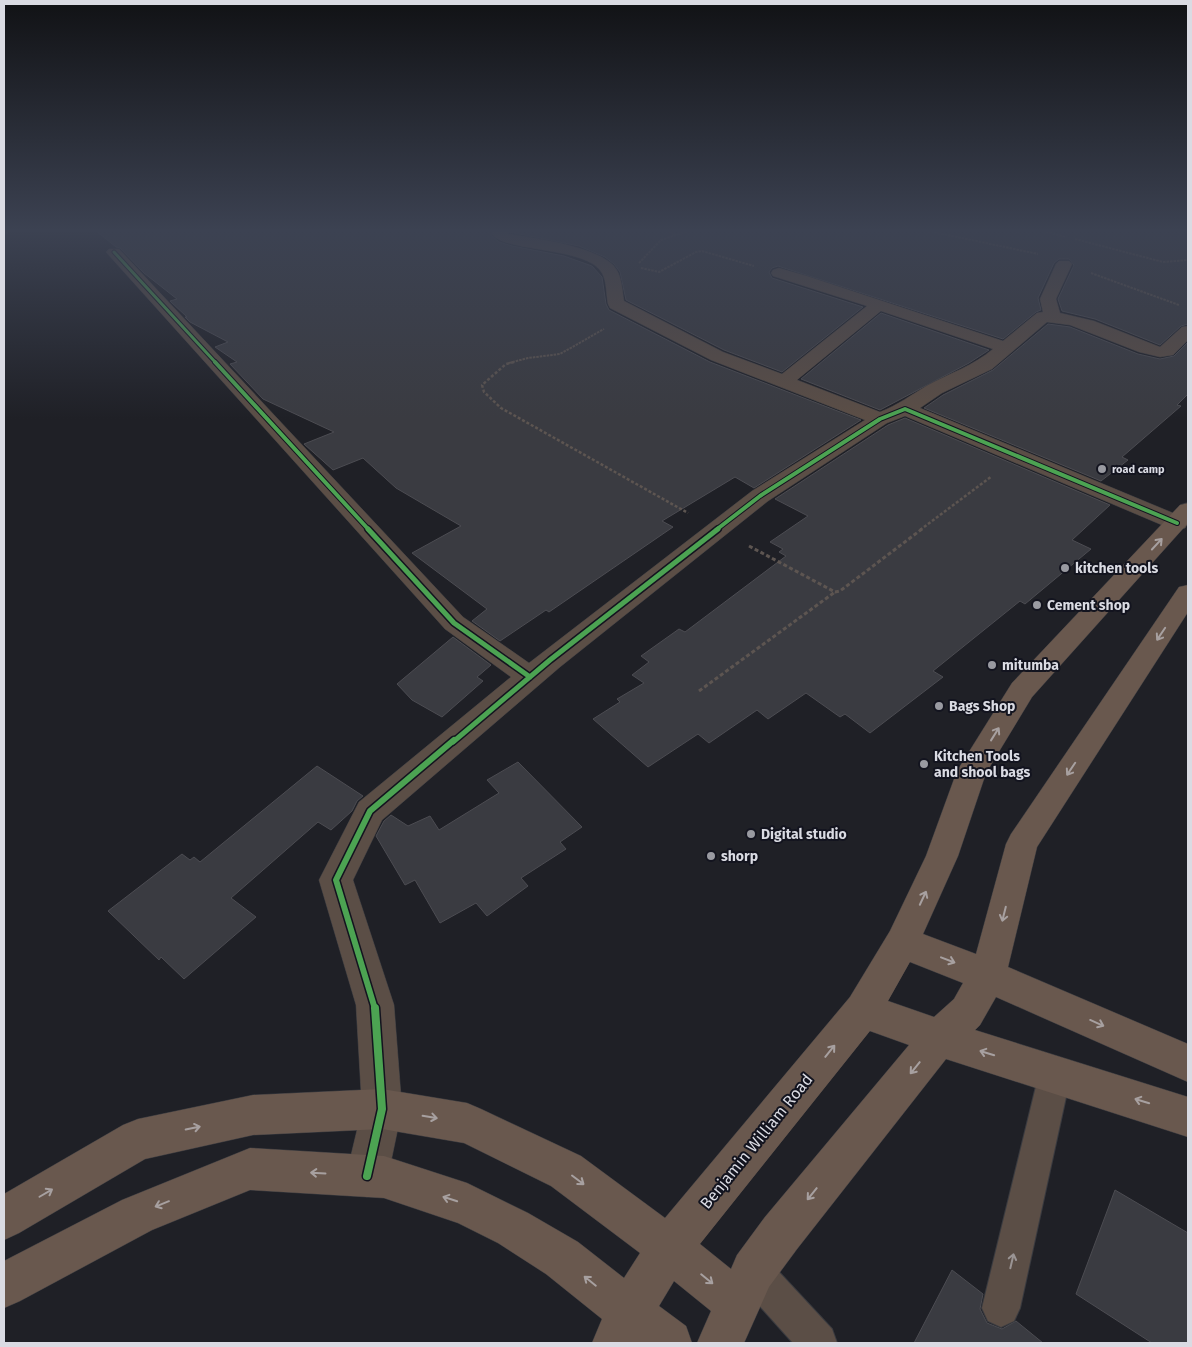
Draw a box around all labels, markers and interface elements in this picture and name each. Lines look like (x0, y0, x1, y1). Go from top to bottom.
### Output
marker: road camp (1096, 463, 1108, 475)
place label: road camp (1112, 463, 1165, 476)
one-way arrow (1151, 537, 1163, 550)
place label: kitchen tools (1075, 560, 1158, 577)
marker: kitchen tools (1059, 562, 1071, 574)
place label: Cement shop (1047, 597, 1130, 614)
marker: Cement shop (1031, 599, 1043, 611)
one-way arrow (1156, 626, 1166, 640)
place label: mitumba (1002, 657, 1059, 674)
marker: mitumba (986, 659, 998, 671)
place label: Bags Shop (949, 698, 1015, 715)
marker: Bags Shop (933, 700, 945, 712)
one-way arrow (991, 727, 1001, 741)
place label: Kitchen Tools and shool bags (934, 748, 1030, 781)
marker: Kitchen Tools and shool bags (918, 758, 930, 770)
one-way arrow (1066, 762, 1076, 776)
place label: Digital studio (761, 826, 847, 843)
marker: Digital studio (745, 828, 757, 840)
place label: shorp (721, 848, 758, 865)
marker: shorp (705, 850, 717, 862)
one-way arrow (919, 891, 928, 906)
one-way arrow (999, 906, 1008, 922)
one-way arrow (940, 956, 955, 965)
one-way arrow (1089, 1019, 1104, 1029)
one-way arrow (824, 1045, 835, 1058)
one-way arrow (979, 1048, 995, 1058)
one-way arrow (909, 1061, 920, 1074)
street label: Benjamin William Road (696, 1070, 817, 1213)
one-way arrow (1135, 1096, 1151, 1106)
one-way arrow (422, 1113, 438, 1123)
one-way arrow (184, 1123, 200, 1132)
one-way arrow (310, 1169, 326, 1178)
one-way arrow (571, 1175, 584, 1186)
one-way arrow (807, 1187, 818, 1200)
one-way arrow (38, 1188, 52, 1198)
one-way arrow (443, 1194, 459, 1203)
one-way arrow (155, 1200, 170, 1210)
one-way arrow (1008, 1253, 1017, 1269)
one-way arrow (700, 1273, 713, 1284)
one-way arrow (583, 1275, 596, 1286)

